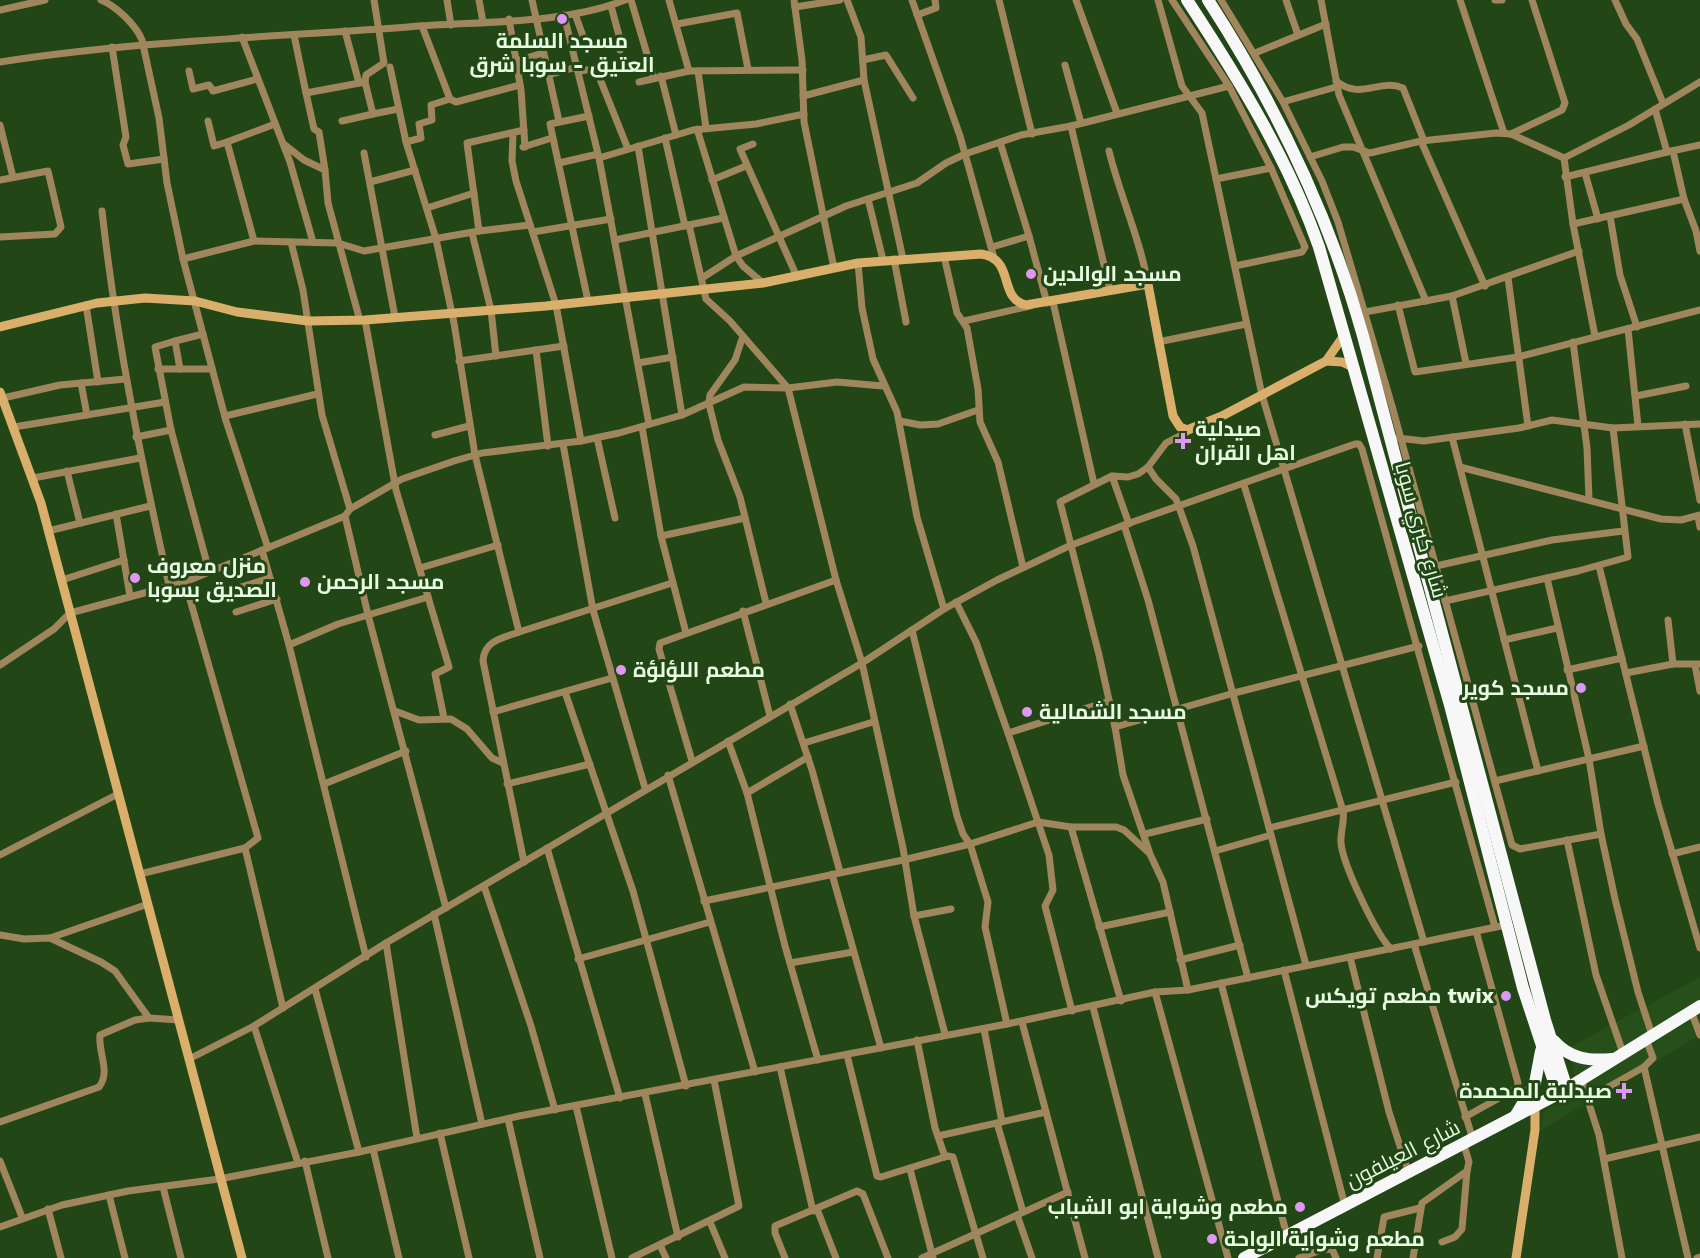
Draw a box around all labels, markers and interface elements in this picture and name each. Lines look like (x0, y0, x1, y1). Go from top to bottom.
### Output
marker: مسجد السلمة العتيق - سوبا شرق (555, 12, 569, 26)
place label: مسجد السلمة العتيق - سوبا شرق (469, 28, 655, 78)
place label: مسجد الوالدين (1043, 261, 1182, 287)
marker: مسجد الوالدين (1024, 267, 1038, 281)
place label: صيدلية اهل القران (1195, 416, 1296, 465)
marker: صيدلية اهل القران (1176, 434, 1190, 448)
street label: شارع كبري سوبا (1386, 459, 1453, 602)
place label: منزل معروف الصديق بسوبا (147, 553, 277, 603)
place label: مسجد الرحمن (317, 569, 444, 594)
marker: منزل معروف الصديق بسوبا (128, 571, 142, 585)
marker: مسجد الرحمن (298, 575, 312, 589)
place label: مطعم اللؤلؤة (633, 657, 765, 684)
marker: مطعم اللؤلؤة (614, 663, 628, 677)
place label: مسجد كوير (1461, 675, 1569, 701)
marker: مسجد كوير (1574, 681, 1588, 695)
place label: مسجد الشمالية (1039, 699, 1187, 724)
marker: مسجد الشمالية (1020, 705, 1034, 719)
place label: مطعم تويكس twix (1305, 983, 1495, 1010)
marker: مطعم تويكس twix (1499, 989, 1513, 1003)
place label: صيدلية المحمدة (1459, 1078, 1612, 1103)
marker: صيدلية المحمدة (1617, 1084, 1631, 1098)
street label: شارع العيلفون (1342, 1114, 1465, 1195)
place label: مطعم وشواية ابو الشباب (1048, 1194, 1288, 1221)
marker: مطعم وشواية ابو الشباب (1293, 1200, 1307, 1214)
place label: مطعم وشواية الواحة (1224, 1226, 1425, 1253)
marker: مطعم وشواية الواحة (1205, 1232, 1219, 1246)

